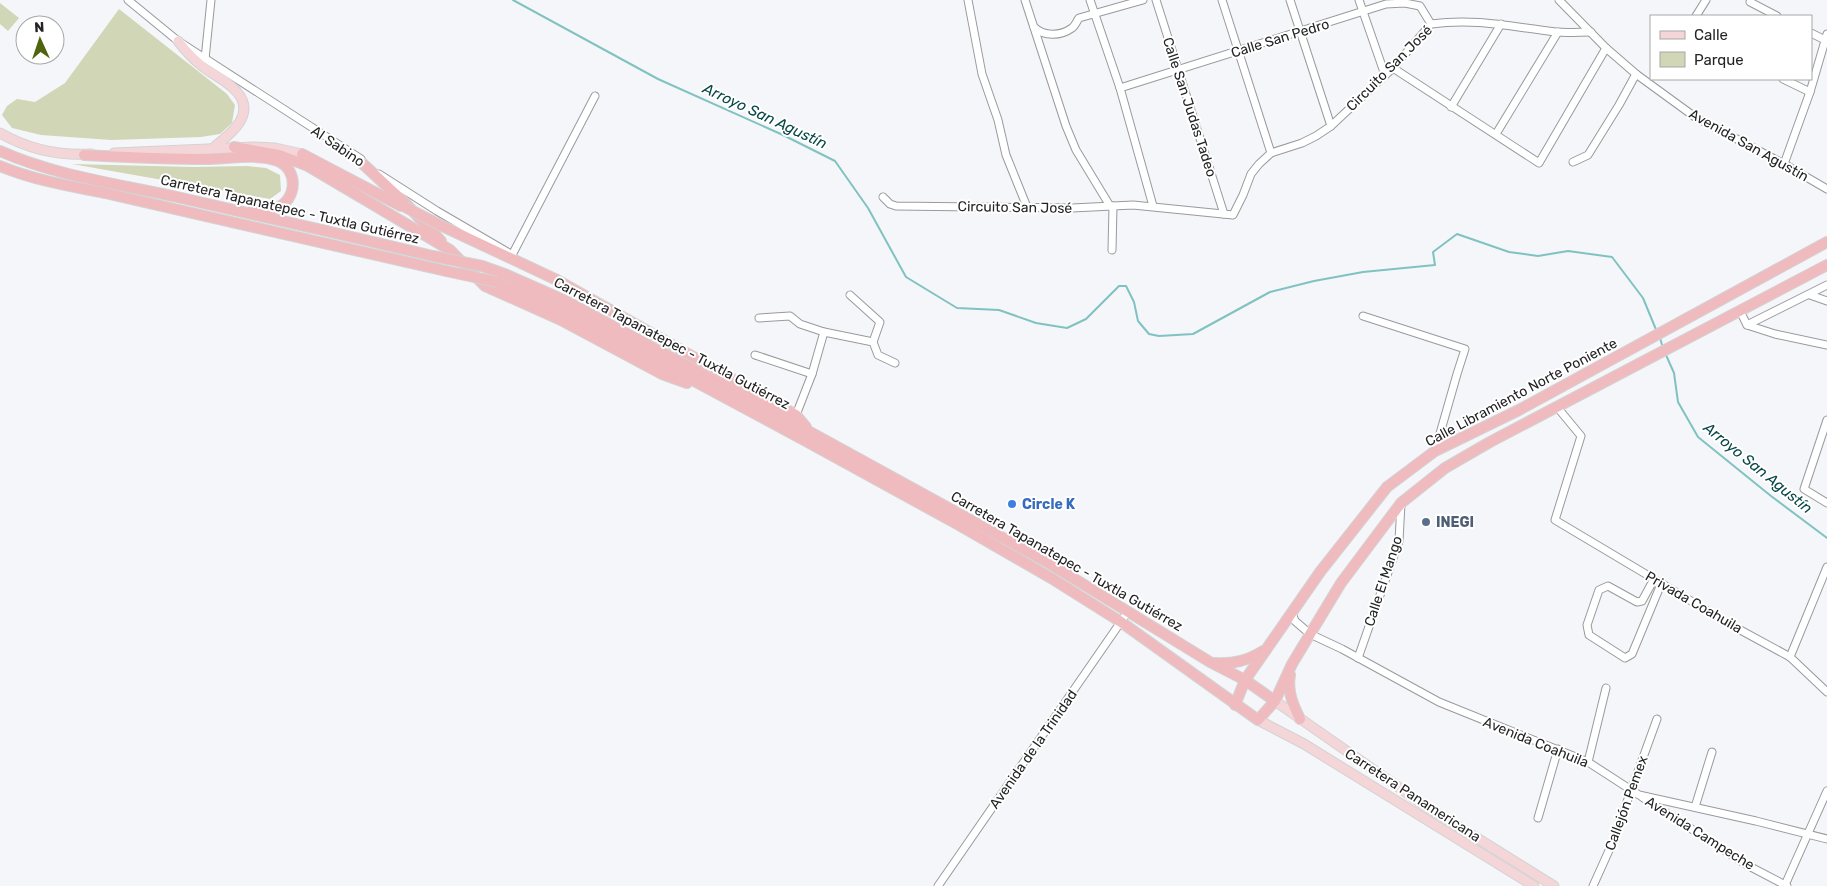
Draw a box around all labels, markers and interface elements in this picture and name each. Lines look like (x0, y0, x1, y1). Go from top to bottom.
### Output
north arrow (15, 15, 65, 65)
street label: Calle San Pedro (1229, 15, 1331, 61)
legend (1650, 15, 1812, 80)
text: N (34, 19, 45, 36)
street label: Circuito San José (1343, 22, 1436, 115)
text: Calle (1694, 26, 1728, 44)
street label: Calle San Judas Tadeo (1159, 35, 1220, 179)
text: Parque (1694, 51, 1744, 69)
water label: Arroyo San Agustín (699, 79, 830, 153)
street label: Avenida San Agustín (1686, 105, 1812, 185)
street label: Al Sabino (308, 122, 368, 170)
street label: Carretera Tapanatepec - Tuxtla Gutiérrez (159, 171, 421, 248)
street label: Circuito San José (958, 198, 1073, 217)
street label: Carretera Tapanatepec - Tuxtla Gutiérrez (551, 274, 793, 413)
street label: Calle Libramiento Norte Poniente (1422, 334, 1620, 450)
water label: Arroyo San Agustín (1699, 418, 1816, 517)
street label: Carretera Tapanatepec - Tuxtla Gutiérrez (948, 488, 1186, 635)
place label: Circle K (1022, 496, 1076, 513)
marker: Circle K (1006, 498, 1018, 510)
place label: INEGI (1436, 514, 1474, 531)
marker: INEGI (1420, 516, 1432, 528)
street label: Calle El Mango (1361, 534, 1406, 629)
street label: Privada Coahuila (1642, 568, 1745, 637)
street label: Avenida de la Trinidad (986, 687, 1081, 812)
street label: Avenida Coahuila (1481, 714, 1591, 771)
street label: Carretera Panamericana (1342, 745, 1484, 846)
street label: Callejón Pemex (1601, 753, 1652, 853)
street label: Avenida Campeche (1642, 793, 1758, 874)

